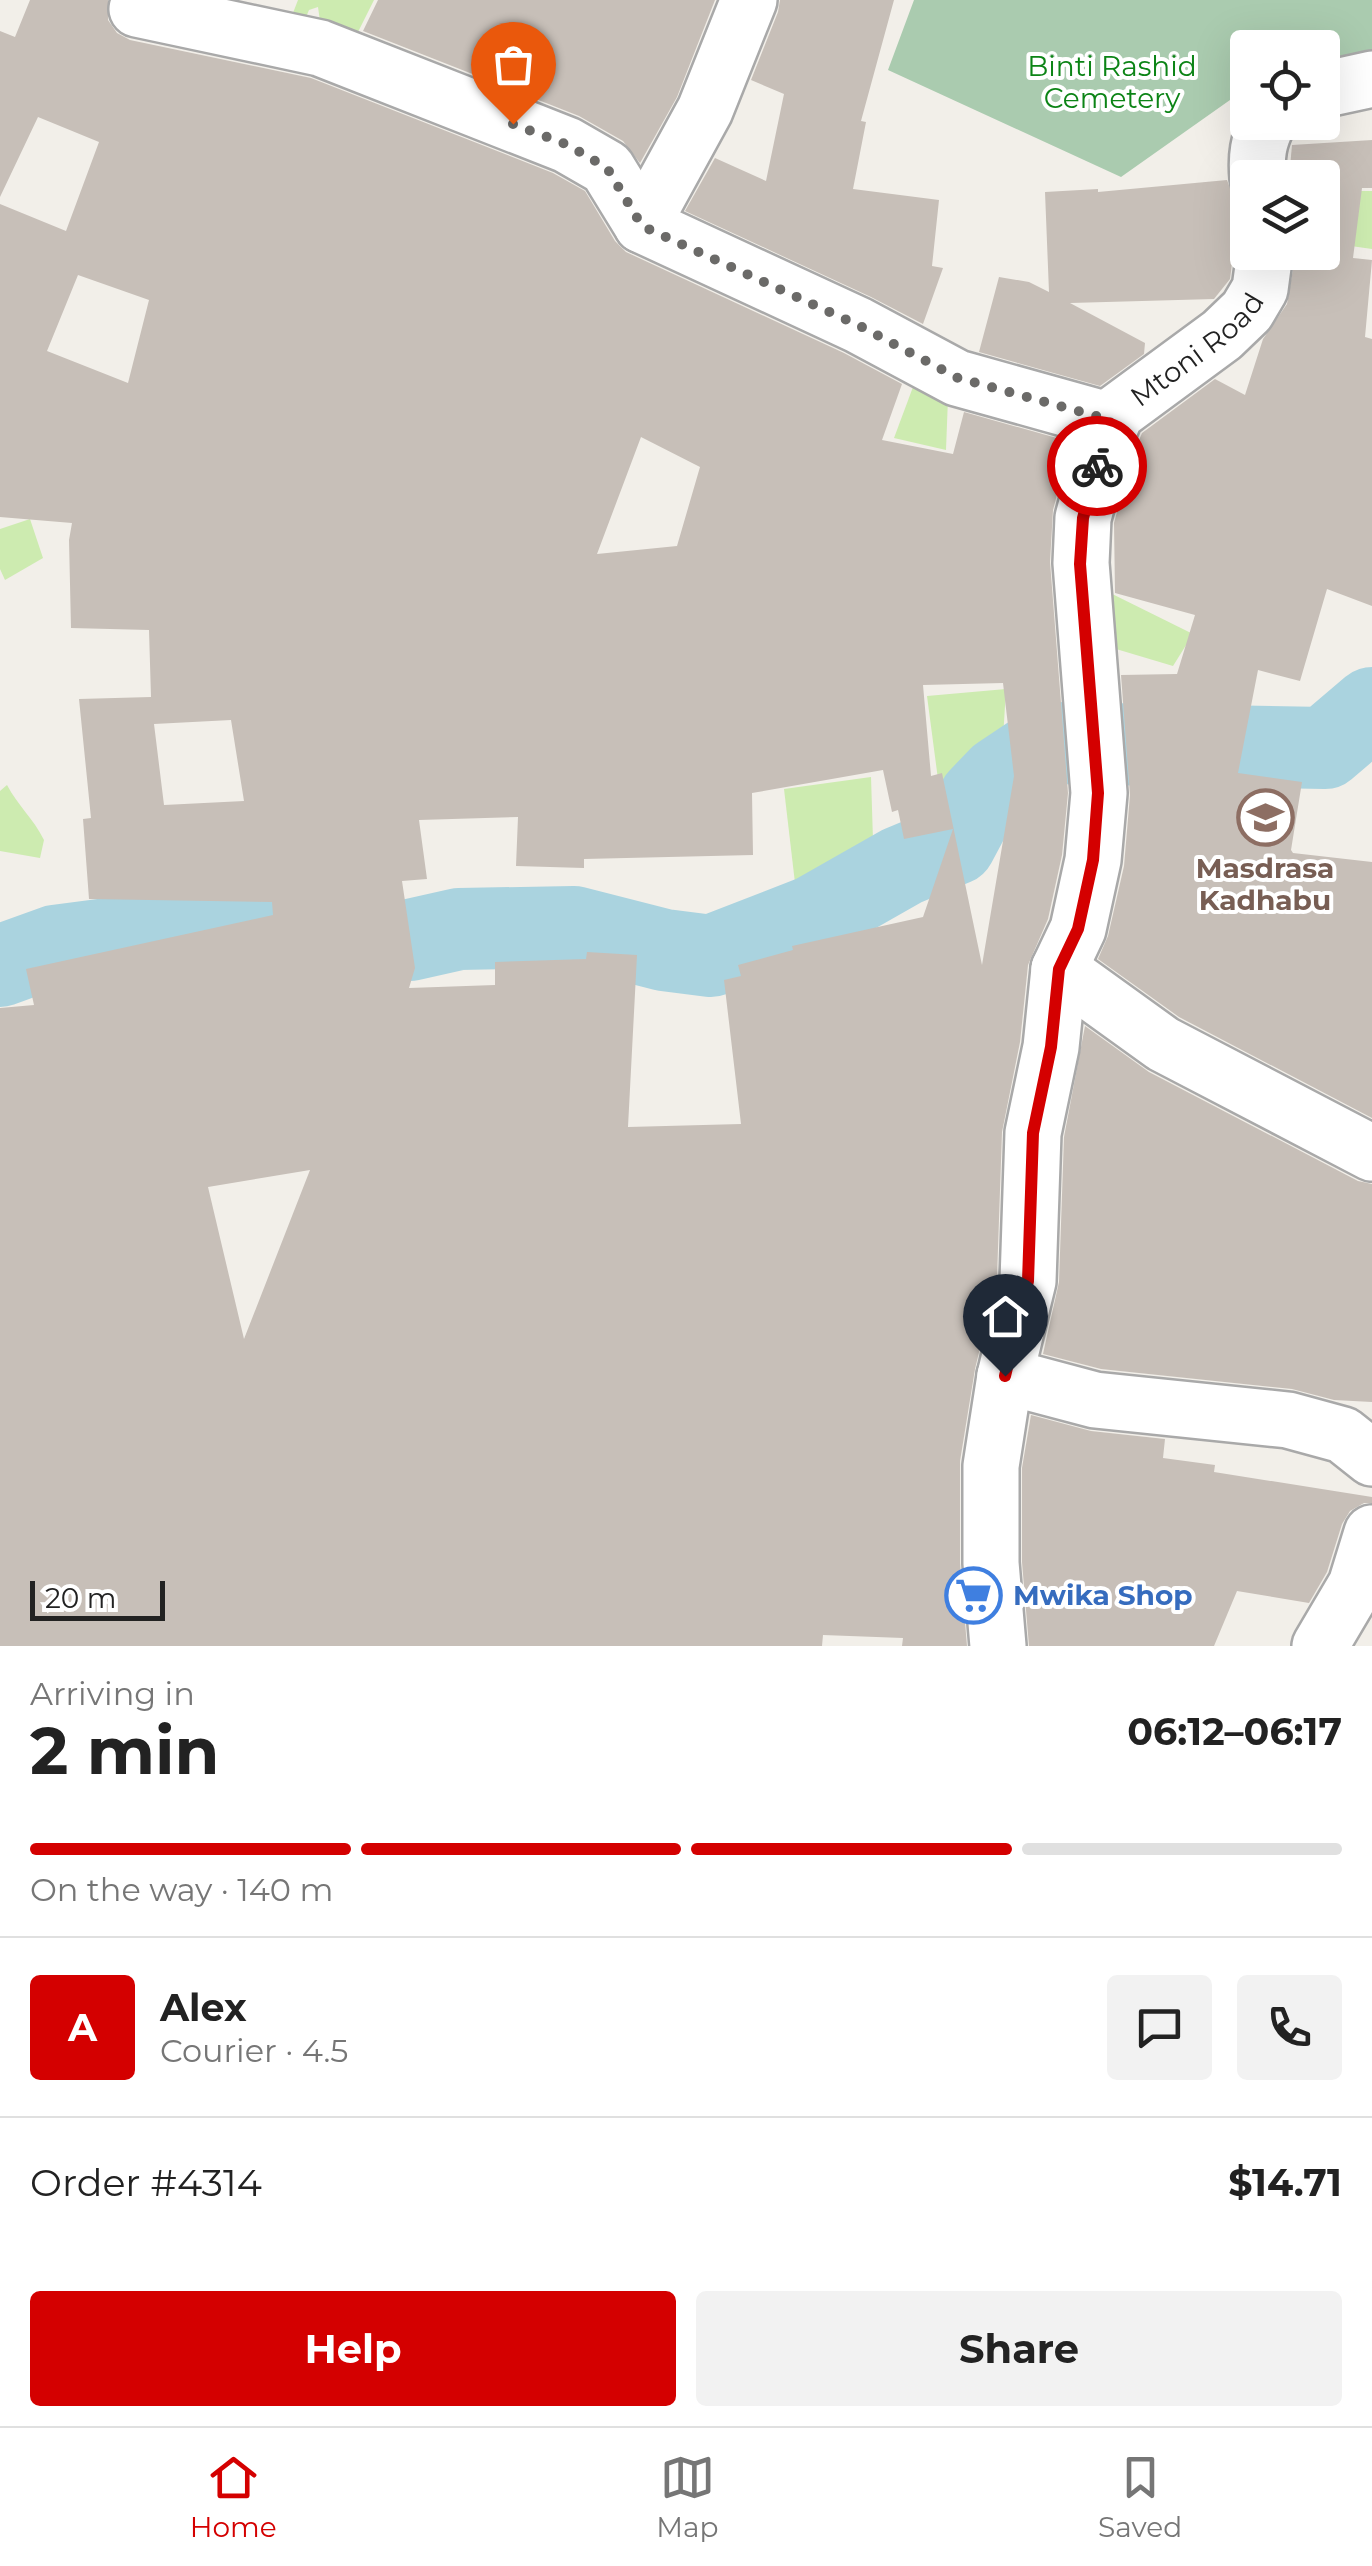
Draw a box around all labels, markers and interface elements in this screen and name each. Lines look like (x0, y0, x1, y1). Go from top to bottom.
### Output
pin (471, 22, 556, 125)
map controls (1230, 30, 1340, 270)
button: locate (1230, 30, 1340, 140)
icon: bag (486, 37, 541, 92)
park label: Binti Rashid Cemetery (1027, 49, 1197, 115)
button: layers (1230, 160, 1340, 270)
street label: Mtoni Road (1124, 287, 1271, 414)
courier (1047, 416, 1147, 516)
icon: bike (1070, 439, 1125, 494)
school or university icon: Masdrasa Kadhabu (1235, 787, 1295, 847)
place label: Masdrasa Kadhabu (1196, 851, 1334, 917)
pin (963, 1274, 1048, 1377)
icon: home (978, 1289, 1033, 1344)
supermarket icon: Mwika Shop (944, 1565, 1004, 1625)
scale bar (30, 1576, 165, 1621)
place label: Mwika Shop (1013, 1578, 1193, 1612)
text: 20 m (45, 1581, 116, 1615)
text: Arriving in (30, 1674, 195, 1713)
text: 06:12–06:17 (1127, 1708, 1342, 1755)
text: 2 min (30, 1711, 219, 1790)
text: On the way · 140 m (30, 1870, 333, 1909)
button: chat (1107, 1975, 1212, 2080)
button: phone (1237, 1975, 1342, 2080)
text: Alex (160, 1984, 247, 2031)
text: A (68, 2004, 97, 2051)
text: Courier · 4.5 (160, 2031, 348, 2070)
text: Order #4314 (30, 2159, 262, 2206)
text: $14.71 (1228, 2159, 1342, 2206)
button: Help (30, 2291, 676, 2406)
button: Share (696, 2291, 1342, 2406)
tab: Home (190, 2450, 277, 2544)
tab: Map (656, 2450, 719, 2544)
tab: Saved (1098, 2450, 1182, 2544)

